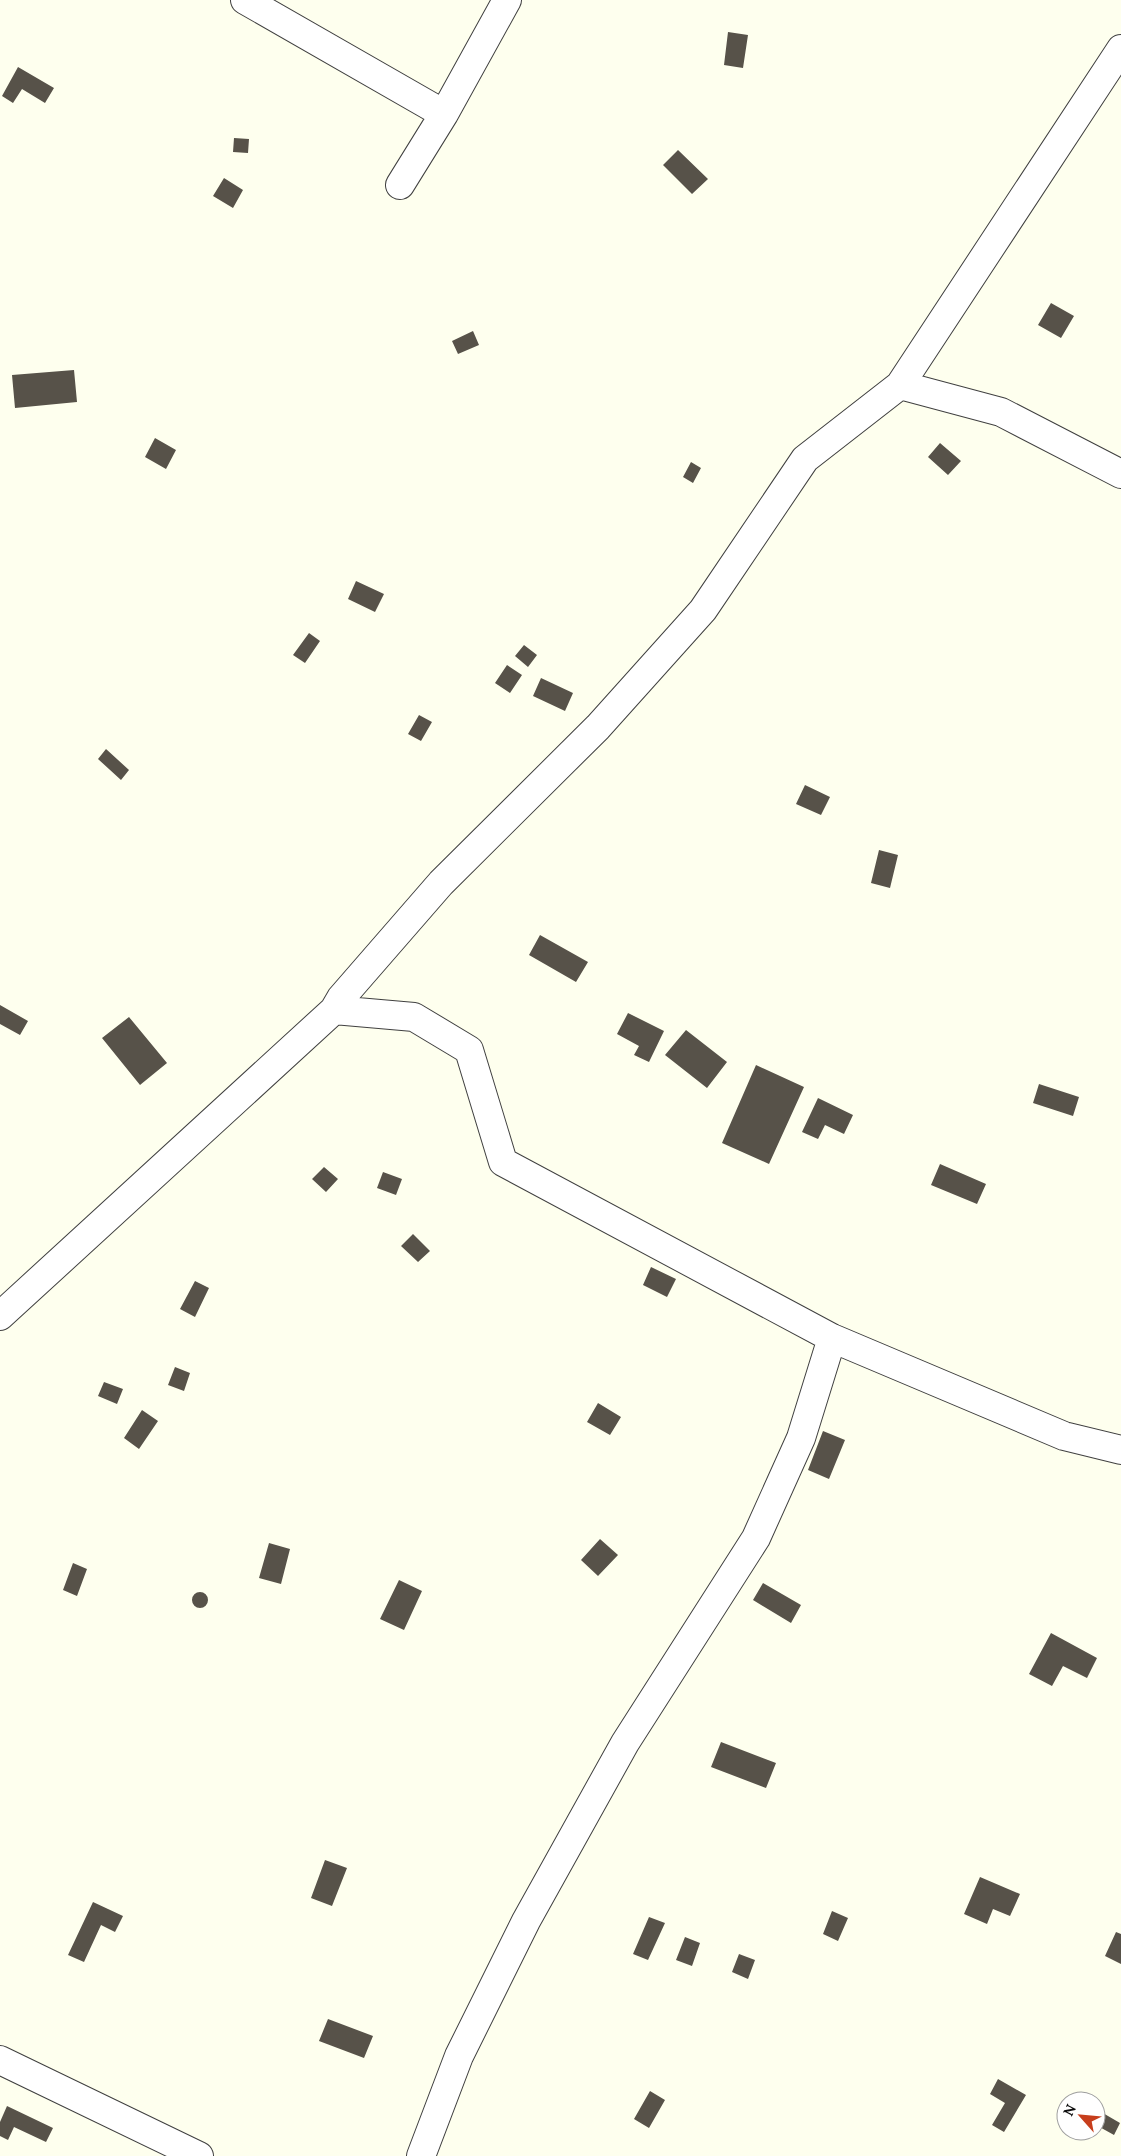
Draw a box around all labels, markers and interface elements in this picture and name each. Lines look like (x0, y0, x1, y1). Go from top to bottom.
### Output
north arrow (1056, 2091, 1106, 2141)
text: N (1059, 2101, 1080, 2119)

